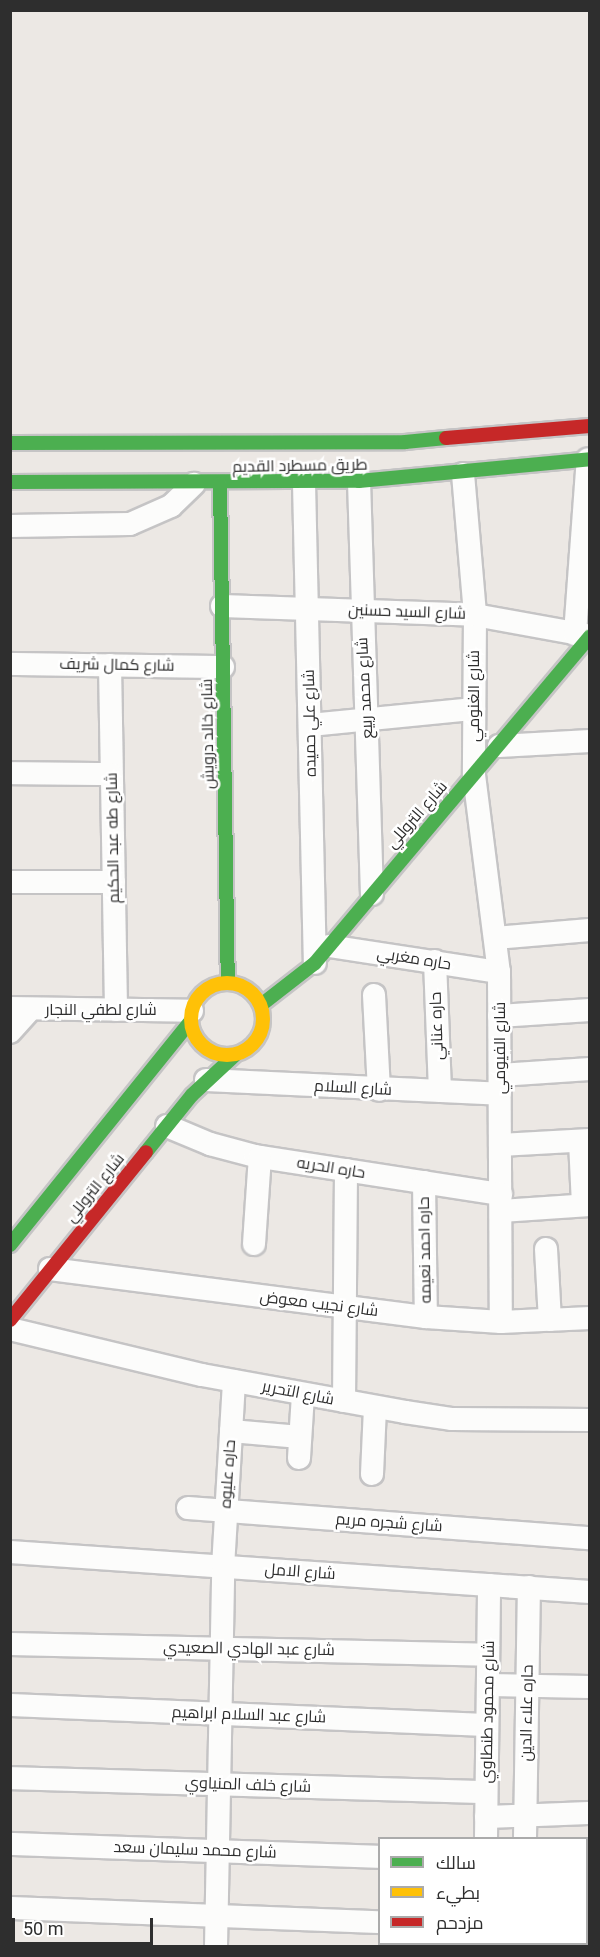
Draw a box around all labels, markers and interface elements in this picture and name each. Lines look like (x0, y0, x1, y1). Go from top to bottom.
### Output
street label: طريق مسطرد القديم (232, 455, 368, 477)
street label: شارع السيد حسنين (348, 600, 466, 624)
street label: شارع محمد ربيع (353, 637, 377, 739)
street label: شارع الغنومي (464, 650, 484, 742)
street label: شارع كمال شريف (59, 654, 175, 676)
street label: شارع علي حميده (299, 669, 321, 777)
street label: شارع خالد درويش (197, 679, 219, 789)
street label: شارع طه عبد الحكيم (102, 772, 124, 904)
street label: شارع التروللي (382, 777, 452, 853)
street label: حاره مغربي (376, 944, 452, 974)
street label: حاره عناني (426, 991, 448, 1061)
street label: شارع لطفي النجار (45, 1000, 157, 1020)
street label: شارع الفيومي (490, 1002, 510, 1094)
street label: شارع السلام (313, 1076, 393, 1100)
street label: شارع التروللي (61, 1150, 129, 1226)
street label: حاره الحريه (295, 1153, 367, 1183)
street label: حاره احمد نعيمه (414, 1196, 436, 1304)
street label: شارع نجيب معوض (259, 1287, 379, 1321)
street label: شارع التحرير (260, 1377, 336, 1409)
street label: حاره عليوه (216, 1439, 240, 1509)
street label: شارع شجره مريم (335, 1510, 443, 1536)
street label: شارع الامل (264, 1560, 336, 1584)
street label: شارع عبد الهادي الصعيدي (163, 1638, 335, 1660)
street label: شارع محمود طنطاوي (477, 1640, 499, 1784)
street label: حاره علاء الدين (517, 1664, 537, 1762)
street label: شارع عبد السلام ابراهيم (171, 1703, 327, 1727)
street label: شارع خلف المنياوي (185, 1773, 311, 1797)
legend (378, 1837, 588, 1945)
street label: شارع محمد سليمان سعد (113, 1838, 277, 1862)
text: سالك (436, 1852, 476, 1873)
text: بطيء (436, 1882, 480, 1903)
scale bar (15, 1906, 156, 1944)
text: مزدحم (436, 1912, 484, 1933)
text: 50 m (23, 1918, 63, 1939)

